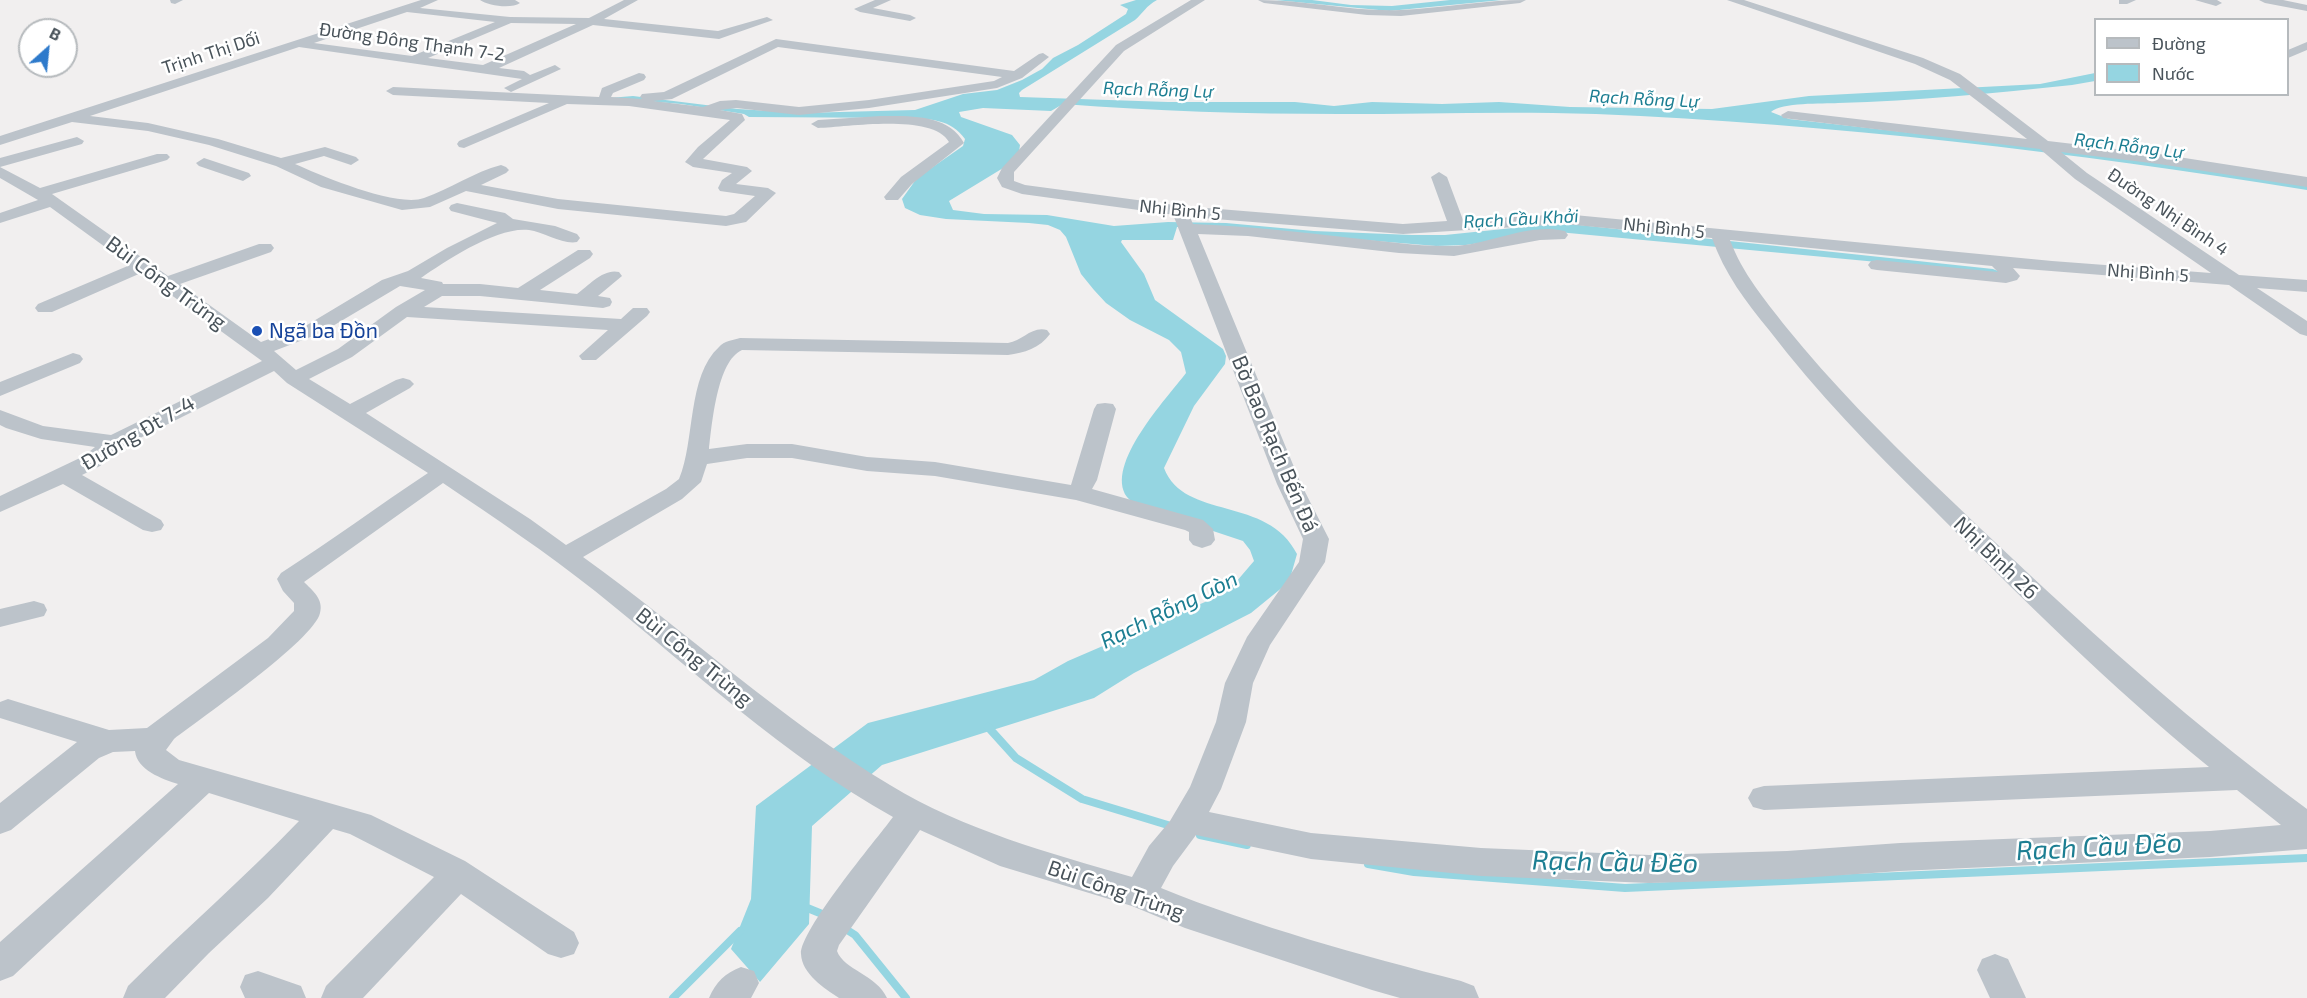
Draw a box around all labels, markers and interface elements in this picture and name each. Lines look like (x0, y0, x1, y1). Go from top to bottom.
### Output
north arrow (18, 18, 78, 78)
street label: Đường Đông Thạnh 7-2 (318, 18, 506, 66)
legend (2094, 18, 2289, 96)
text: B (47, 23, 64, 44)
street label: Trịnh Thị Dối (159, 27, 263, 79)
text: Đường (2152, 32, 2206, 54)
text: Nước (2152, 62, 2195, 84)
water label: Rạch Rỗng Lự (1103, 77, 1213, 103)
water label: Rạch Rỗng Lự (1588, 85, 1700, 113)
water label: Rạch Rỗng Lự (2073, 129, 2185, 163)
street label: Đường Nhị Bình 4 (2104, 164, 2232, 260)
street label: Nhị Bình 5 (1138, 195, 1222, 225)
water label: Rạch Cầu Khởi (1463, 205, 1579, 233)
street label: Nhị Bình 5 (1622, 213, 1706, 243)
street label: Bùi Công Trừng (101, 231, 231, 335)
street label: Nhị Bình 5 (2106, 259, 2190, 287)
place label: Ngã ba Đồn (269, 318, 378, 344)
marker: Ngã ba Đồn (250, 324, 264, 338)
street label: Bờ Bao Rạch Bến Đá (1226, 352, 1324, 536)
street label: Đường Đt 7-4 (77, 390, 199, 476)
street label: Nhị Bình 26 (1948, 511, 2044, 605)
water label: Rạch Rỗng Gòn (1096, 565, 1242, 655)
street label: Bùi Công Trừng (631, 602, 757, 712)
water label: Rạch Cầu Đẽo (2015, 826, 2183, 868)
water label: Rạch Cầu Đẽo (1532, 844, 1698, 880)
street label: Bùi Công Trừng (1045, 855, 1187, 925)

